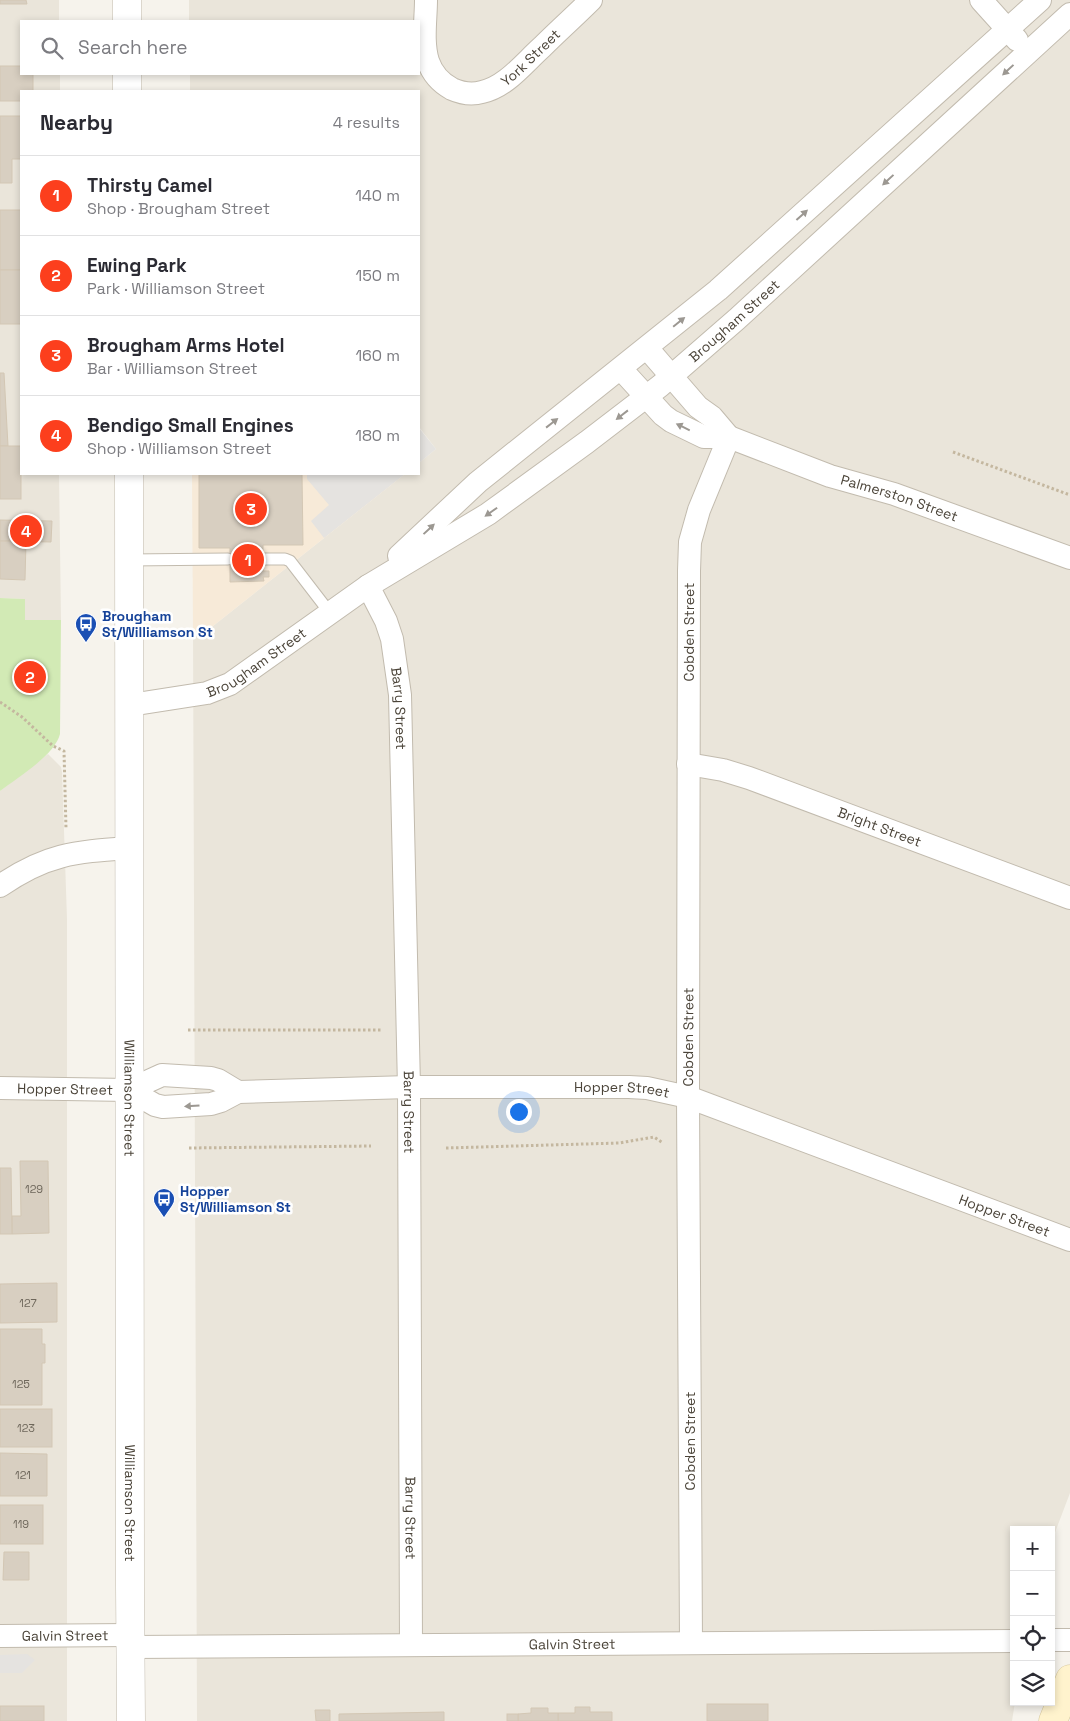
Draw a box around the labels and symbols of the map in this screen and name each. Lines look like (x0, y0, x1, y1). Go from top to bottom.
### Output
street label: York Street (497, 25, 564, 90)
one-way arrow (1002, 64, 1014, 76)
one-way arrow (882, 174, 894, 186)
one-way arrow (795, 209, 807, 221)
street label: Brougham Street (685, 276, 783, 366)
one-way arrow (673, 317, 686, 328)
one-way arrow (615, 410, 629, 420)
one-way arrow (545, 418, 558, 429)
one-way arrow (676, 423, 690, 431)
street label: Palmerston Street (839, 470, 960, 526)
pin: 3 (235, 490, 267, 528)
one-way arrow (484, 507, 498, 517)
pin: 4 (10, 512, 42, 550)
one-way arrow (422, 523, 434, 535)
pin: 1 (232, 541, 264, 579)
street label: Cobden Street (680, 582, 698, 682)
place label: Brougham St/Williamson St (102, 607, 213, 641)
bus stop icon: Brougham St/Williamson St (74, 612, 98, 643)
street label: Brougham Street (204, 624, 310, 701)
pin: 2 (14, 658, 46, 696)
street label: Barry Street (387, 666, 410, 750)
street label: Bright Street (835, 803, 924, 851)
street label: Cobden Street (679, 987, 697, 1087)
street label: Williamson Street (121, 1039, 139, 1157)
street label: Barry Street (400, 1070, 418, 1153)
street label: Hopper Street (574, 1078, 671, 1102)
street label: Hopper Street (17, 1079, 113, 1099)
your location (506, 1099, 532, 1125)
one-way arrow (184, 1102, 200, 1110)
house number: 129 (25, 1182, 43, 1196)
place label: Hopper St/Williamson St (180, 1182, 291, 1216)
bus stop icon: Hopper St/Williamson St (152, 1187, 176, 1218)
street label: Hopper Street (956, 1190, 1053, 1241)
house number: 127 (19, 1296, 37, 1310)
house number: 125 (12, 1377, 30, 1391)
street label: Cobden Street (681, 1392, 699, 1490)
house number: 123 (17, 1421, 35, 1435)
street label: Williamson Street (121, 1444, 139, 1562)
house number: 121 (15, 1468, 31, 1482)
street label: Barry Street (401, 1477, 420, 1559)
house number: 119 (13, 1517, 29, 1531)
street label: Galvin Street (22, 1626, 108, 1645)
street label: Galvin Street (529, 1635, 615, 1653)

